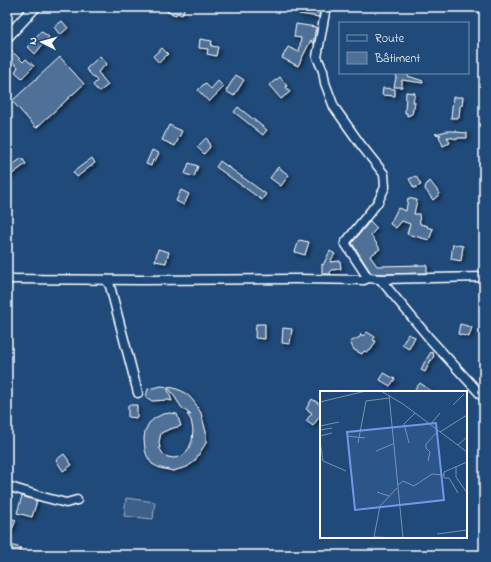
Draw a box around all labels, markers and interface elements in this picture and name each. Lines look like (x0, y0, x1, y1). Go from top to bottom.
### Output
north arrow (22, 22, 62, 62)
legend (339, 22, 469, 74)
text: Route (375, 30, 405, 48)
text: N (25, 37, 41, 46)
text: Bâtiment (374, 50, 420, 68)
inset map (320, 391, 467, 538)

